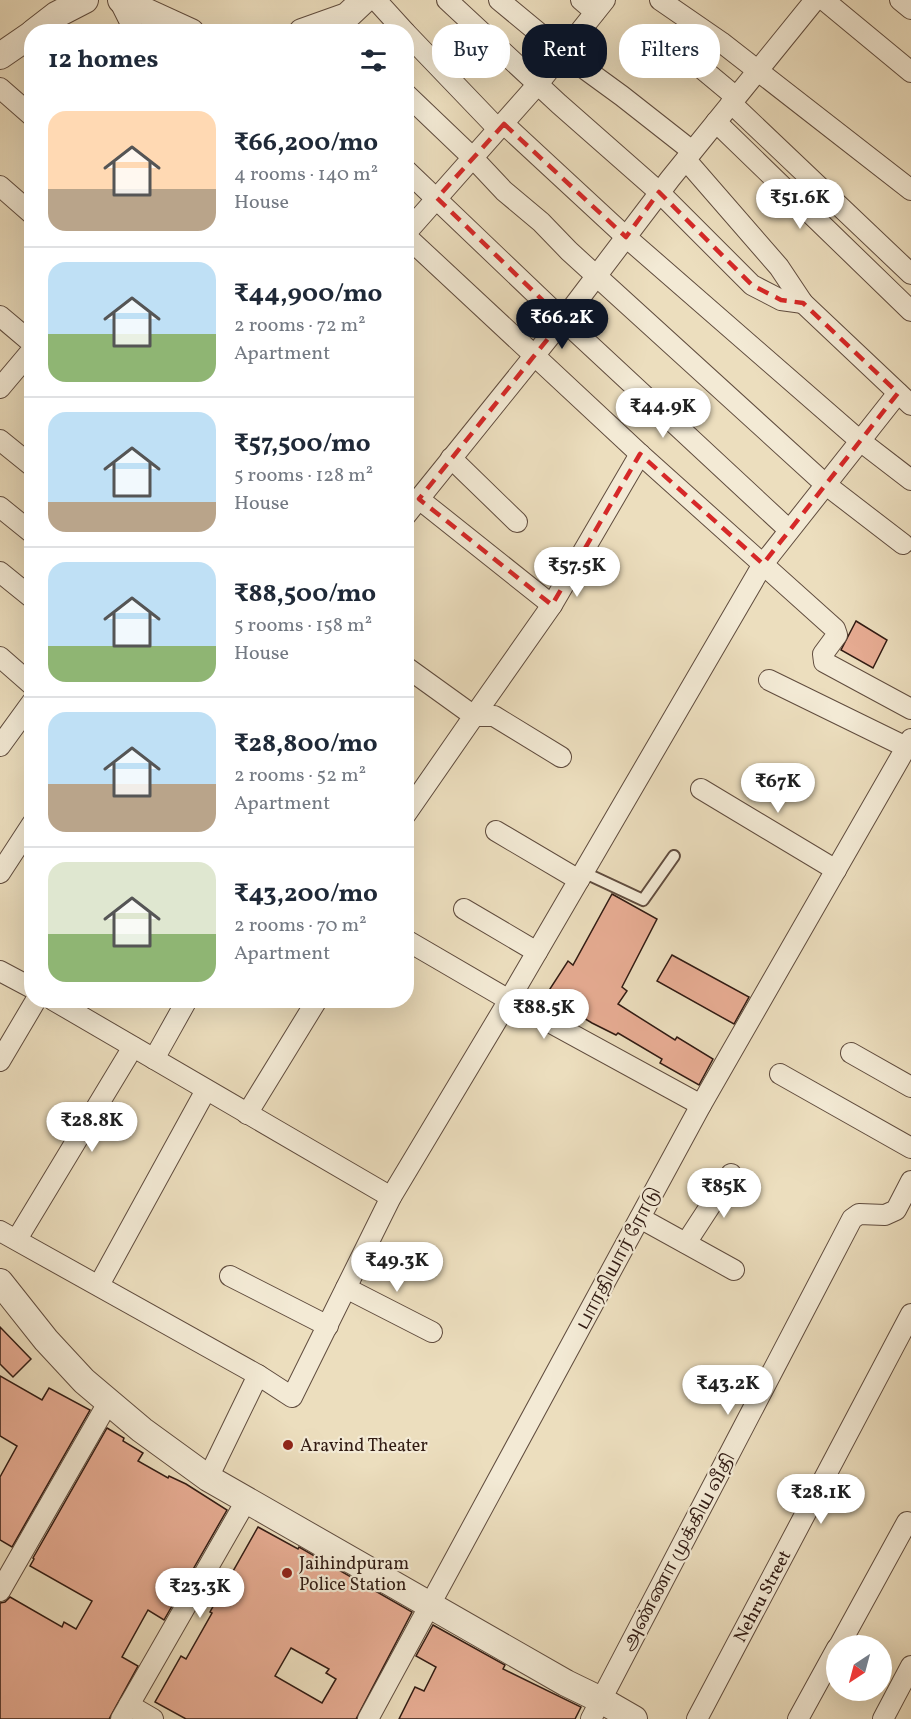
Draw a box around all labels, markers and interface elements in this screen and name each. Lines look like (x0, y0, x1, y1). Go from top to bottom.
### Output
chip: Buy (432, 24, 510, 78)
chip: Rent (522, 24, 607, 78)
chip: Filters (619, 24, 720, 78)
text: 12 homes (48, 42, 159, 78)
icon: filters (357, 44, 390, 77)
text: ₹66,200/mo (234, 125, 378, 161)
icon: home (96, 135, 168, 207)
text: 4 rooms · 140 m² (234, 161, 378, 189)
pin: ₹51.6K (751, 179, 849, 230)
text: ₹51.6K (770, 184, 830, 212)
text: House (234, 189, 289, 217)
text: ₹44,900/mo (234, 276, 382, 312)
icon: home (96, 286, 168, 358)
pin: ₹66.2K (513, 299, 611, 350)
text: ₹66.2K (530, 304, 594, 332)
text: 2 rooms · 72 m² (234, 312, 366, 340)
text: Apartment (234, 340, 330, 368)
pin: ₹44.9K (614, 388, 712, 439)
text: ₹44.9K (630, 393, 696, 421)
text: ₹57,500/mo (234, 426, 371, 462)
icon: home (96, 436, 168, 508)
text: 5 rooms · 128 m² (234, 462, 373, 490)
text: House (234, 490, 289, 518)
pin: ₹57.5K (528, 547, 626, 598)
text: ₹57.5K (548, 552, 606, 580)
text: ₹88,500/mo (234, 576, 376, 612)
icon: home (96, 586, 168, 658)
text: 5 rooms · 158 m² (234, 612, 372, 640)
text: House (234, 640, 289, 668)
text: ₹28,800/mo (234, 726, 378, 762)
icon: home (96, 736, 168, 808)
text: 2 rooms · 52 m² (234, 762, 366, 790)
pin: ₹67K (742, 763, 814, 814)
text: ₹67K (755, 768, 801, 796)
text: Apartment (234, 790, 330, 818)
text: ₹43,200/mo (234, 876, 378, 912)
icon: home (96, 886, 168, 958)
text: 2 rooms · 70 m² (234, 912, 367, 940)
text: Apartment (234, 940, 330, 968)
pin: ₹88.5K (495, 989, 593, 1040)
text: ₹88.5K (513, 994, 575, 1022)
pin: ₹28.8K (43, 1102, 141, 1153)
text: ₹28.8K (60, 1107, 124, 1135)
pin: ₹85K (688, 1168, 760, 1219)
text: ₹85K (701, 1173, 747, 1201)
street label: பாரதியார் ரோடு (571, 1183, 668, 1335)
pin: ₹49.3K (348, 1242, 446, 1293)
text: ₹49.3K (365, 1247, 429, 1275)
pin: ₹43.2K (679, 1365, 777, 1416)
text: ₹43.2K (696, 1370, 760, 1398)
place label: Aravind Theater (300, 1434, 428, 1459)
marker: Aravind Theater (281, 1438, 295, 1452)
street label: அண்ணா முக்கிய வீதி (616, 1449, 742, 1656)
pin: ₹28.1K (772, 1474, 870, 1525)
text: ₹28.1K (791, 1479, 851, 1507)
street label: Nehru Street (729, 1546, 798, 1647)
place label: Jaihindpuram Police Station (299, 1552, 409, 1598)
marker: Jaihindpuram Police Station (280, 1566, 294, 1580)
pin: ₹23.3K (151, 1568, 249, 1619)
text: ₹23.3K (169, 1573, 231, 1601)
north arrow (826, 1635, 892, 1701)
map controls (826, 1635, 892, 1701)

